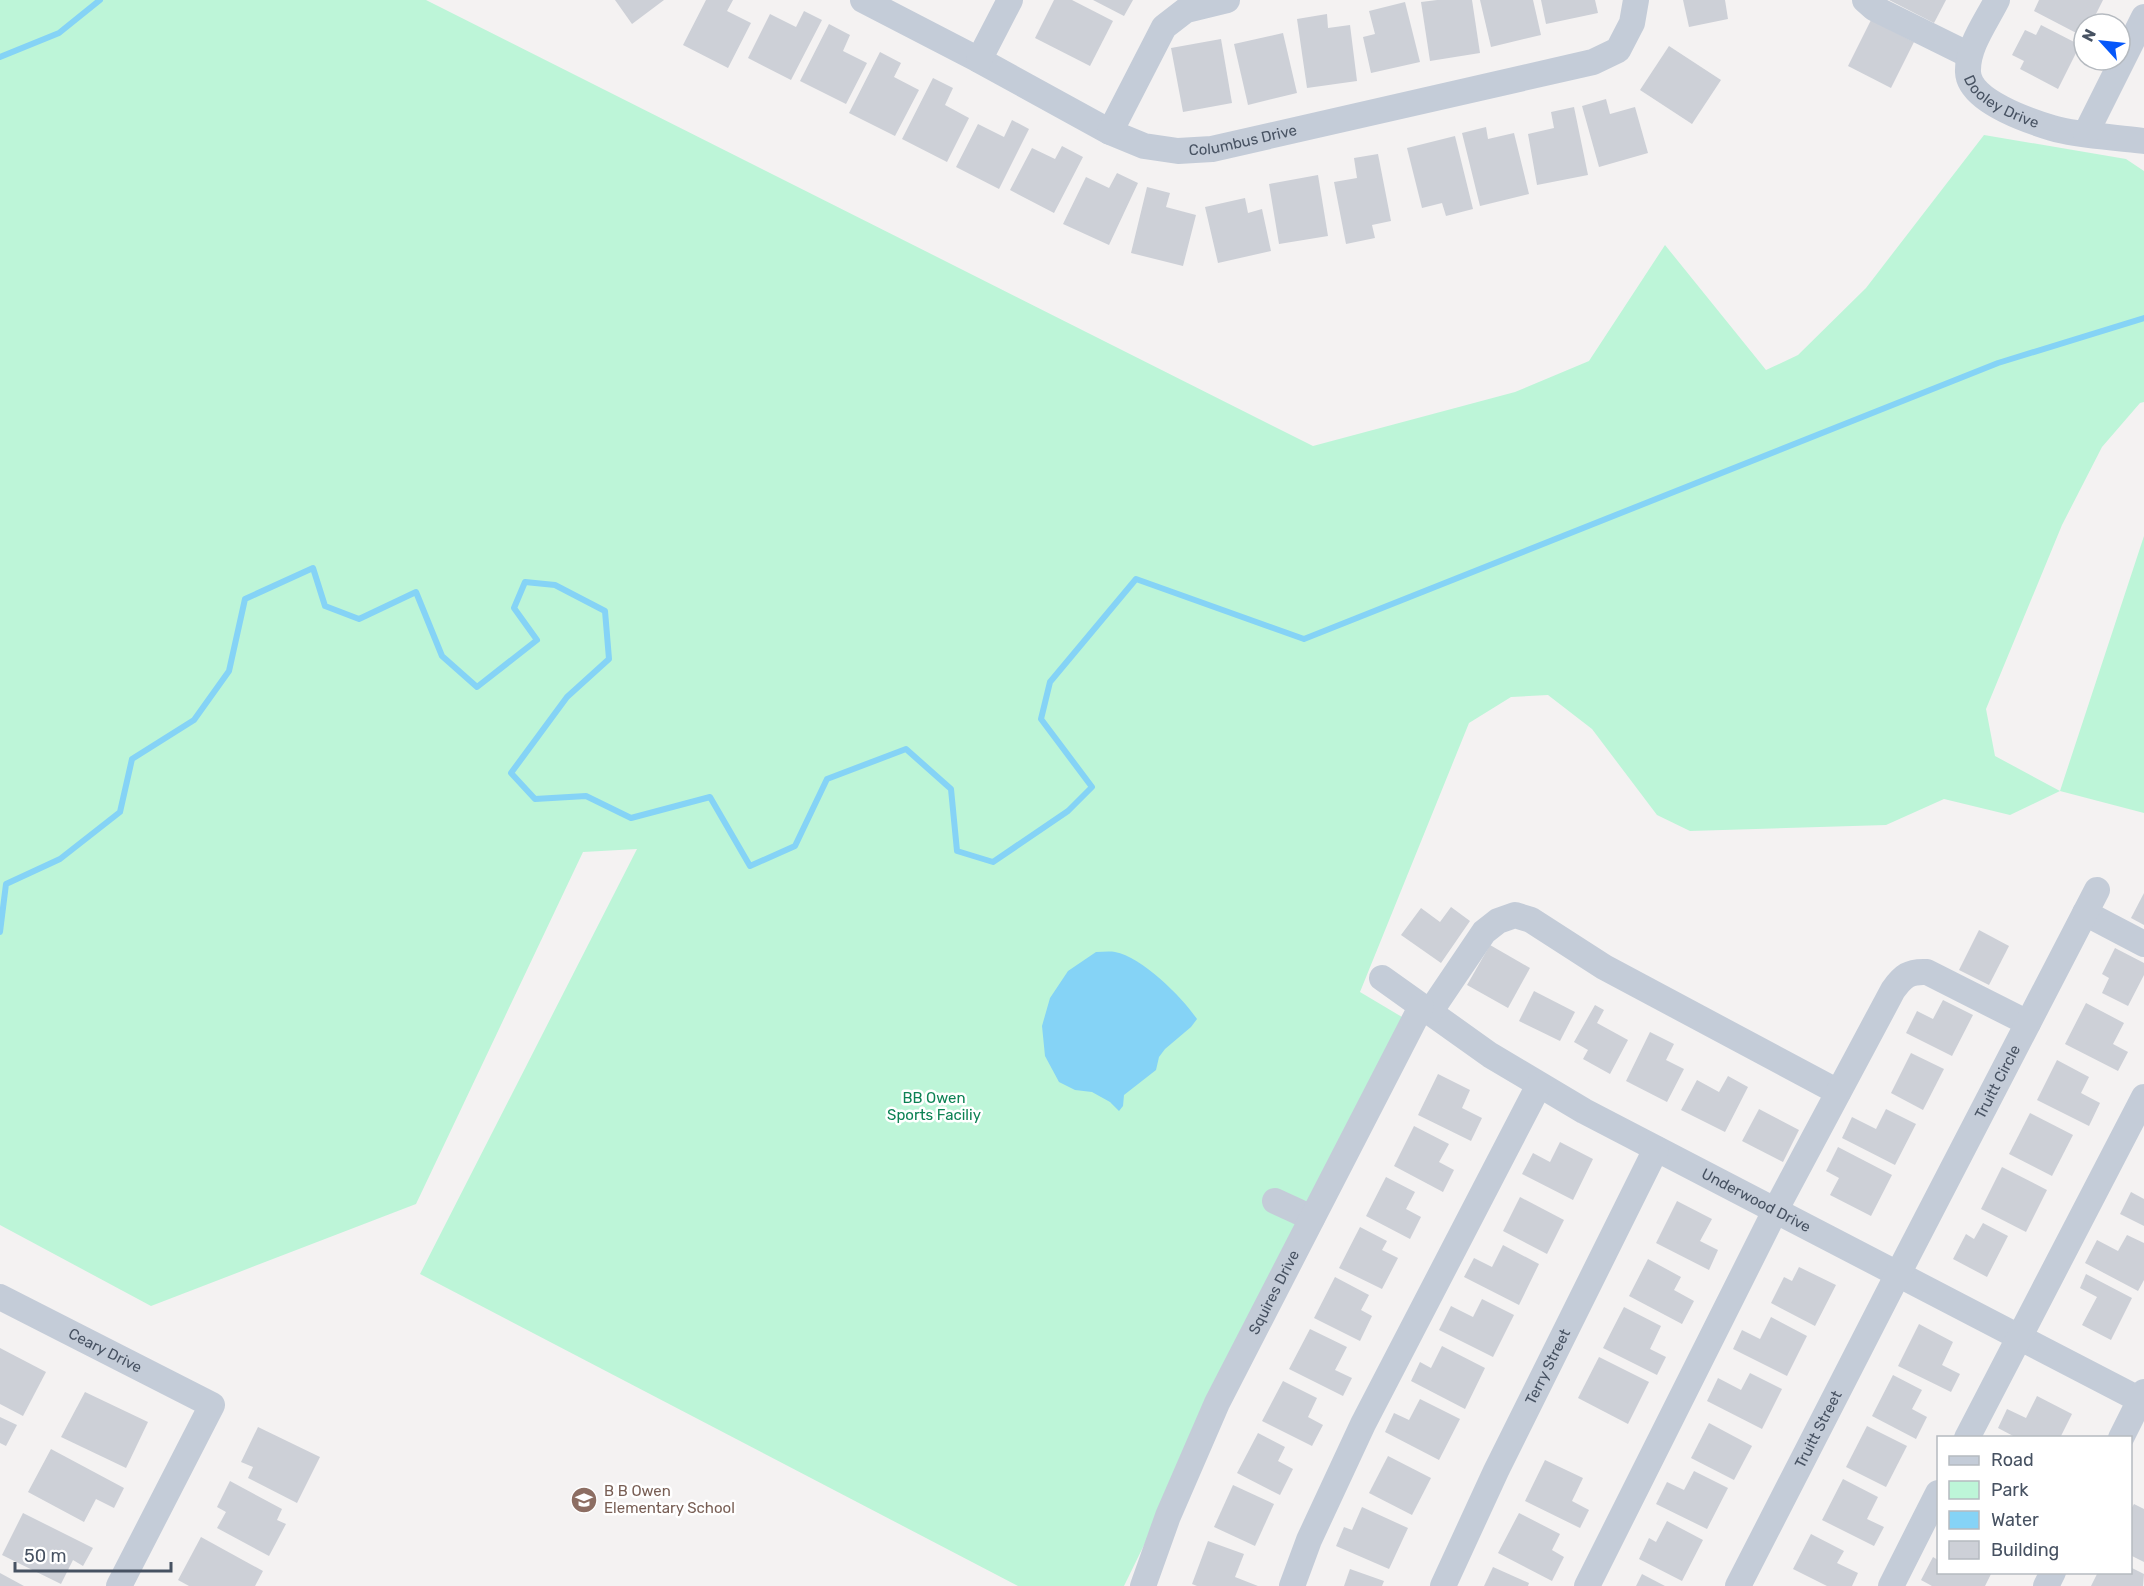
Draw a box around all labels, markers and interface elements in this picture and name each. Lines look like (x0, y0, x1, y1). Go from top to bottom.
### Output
north arrow (2072, 12, 2132, 72)
text: N (2078, 26, 2100, 45)
street label: Dooley Drive (1960, 72, 2041, 132)
street label: Columbus Drive (1188, 121, 1299, 159)
street label: Truitt Circle (1971, 1042, 2024, 1122)
park label: BB Owen Sports Faciliy (887, 1089, 981, 1124)
street label: Underwood Drive (1698, 1165, 1814, 1236)
street label: Squires Drive (1245, 1247, 1303, 1338)
street label: Ceary Drive (65, 1324, 145, 1377)
street label: Terry Street (1521, 1326, 1574, 1408)
street label: Truitt Street (1791, 1387, 1846, 1471)
legend (1937, 1436, 2132, 1574)
text: Road (1991, 1449, 2034, 1471)
text: Park (1991, 1479, 2029, 1501)
place label: B B Owen Elementary School (604, 1482, 735, 1517)
school or university icon: B B Owen Elementary School (569, 1485, 599, 1515)
text: Water (1991, 1509, 2039, 1531)
scale bar (15, 1535, 171, 1573)
text: Building (1991, 1539, 2059, 1561)
text: 50 m (24, 1545, 67, 1567)

